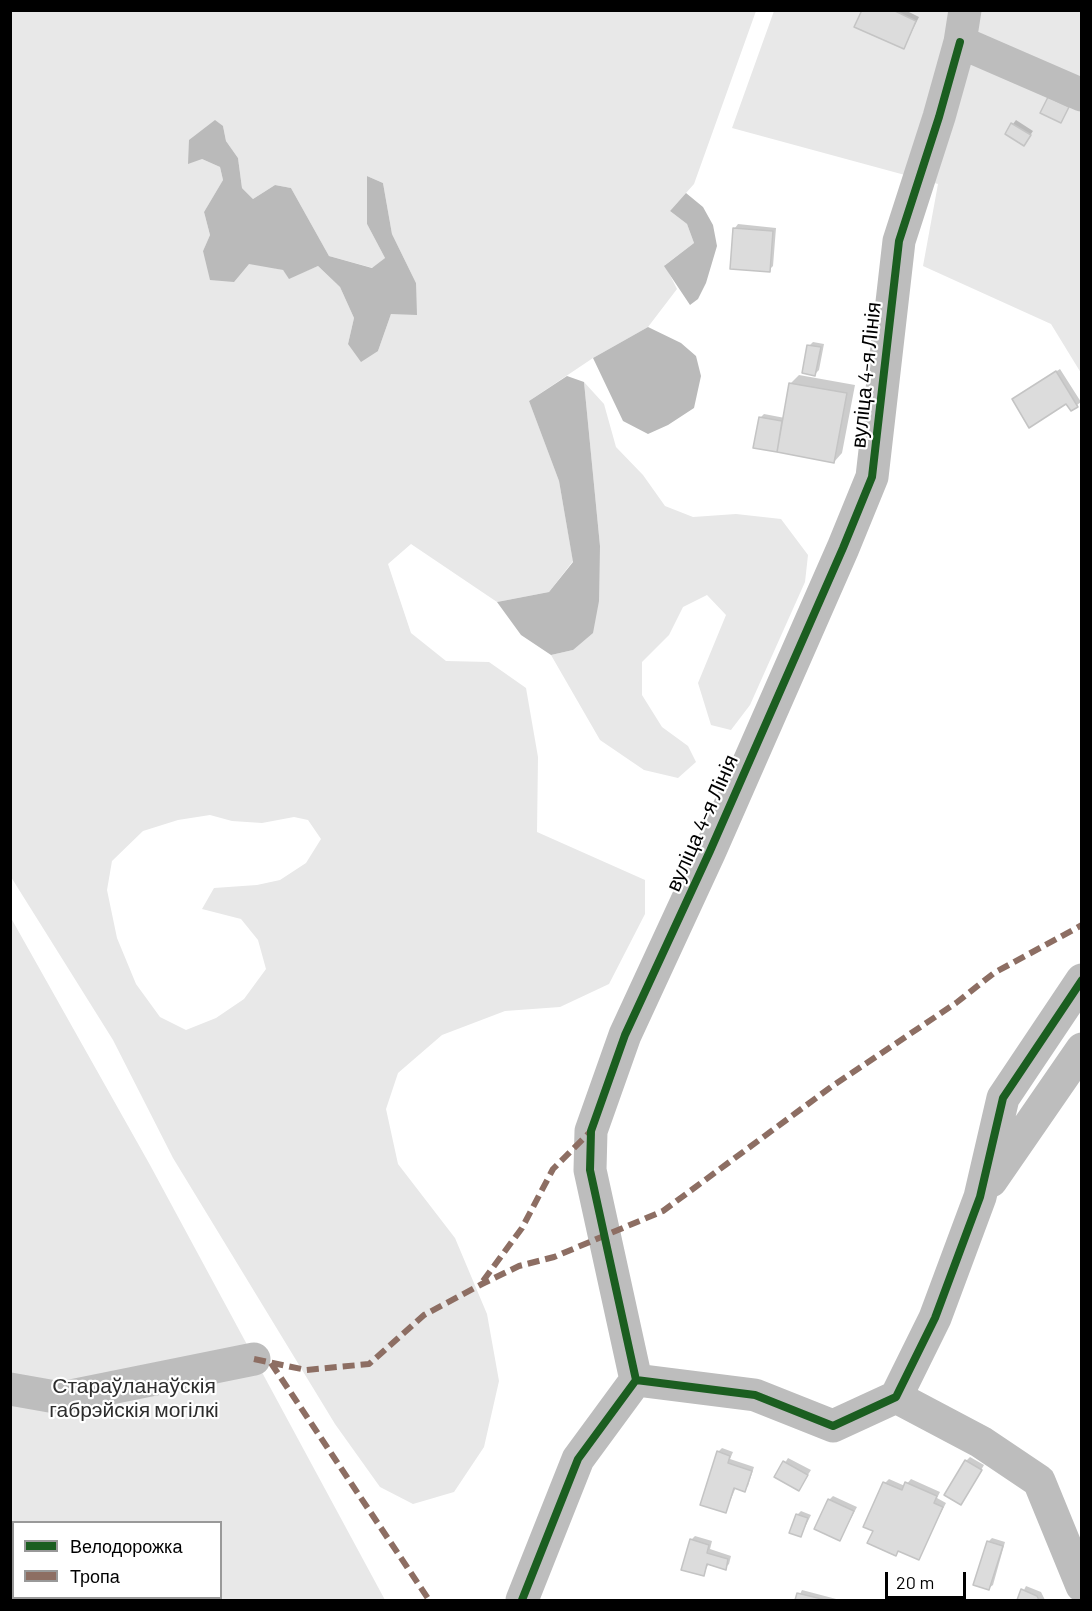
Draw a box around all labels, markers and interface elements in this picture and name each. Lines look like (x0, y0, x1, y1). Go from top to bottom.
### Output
street label: вуліца 4-я Лінія (846, 301, 886, 449)
street label: вуліца 4-я Лінія (661, 751, 743, 895)
park label: Стараўланаўскія габрэйскія могілкі (49, 1373, 219, 1423)
legend (12, 1521, 222, 1599)
text: Велодорожка (70, 1535, 182, 1557)
scale bar (888, 1560, 969, 1598)
text: Тропа (70, 1565, 120, 1587)
text: 20 m (896, 1571, 934, 1593)

